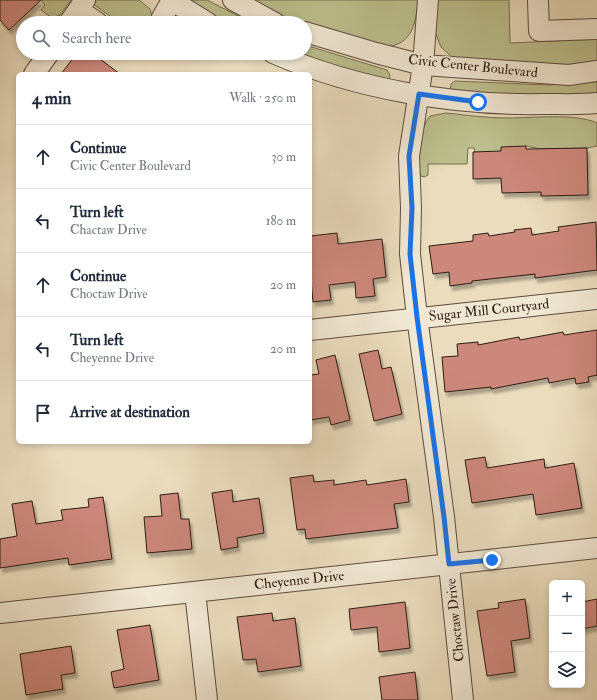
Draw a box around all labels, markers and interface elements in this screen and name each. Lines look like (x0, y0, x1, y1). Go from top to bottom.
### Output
search box (16, 16, 312, 60)
icon: search (30, 27, 52, 49)
text: Search here (62, 29, 131, 48)
street label: Civic Center Boulevard (407, 51, 539, 81)
text: 4 min (32, 88, 71, 109)
text: Walk · 250 m (229, 90, 296, 106)
route start (469, 93, 487, 111)
text: Continue (70, 139, 126, 158)
icon: ahead (32, 146, 54, 168)
text: 30 m (272, 149, 296, 165)
text: Civic Center Boulevard (70, 158, 191, 174)
text: Turn left (70, 203, 124, 222)
icon: left (32, 210, 54, 232)
text: 180 m (266, 213, 296, 229)
text: Chactaw Drive (70, 222, 147, 238)
text: Continue (70, 267, 126, 286)
icon: ahead (32, 274, 54, 296)
text: 20 m (270, 277, 296, 293)
text: Choctaw Drive (70, 286, 148, 302)
street label: Sugar Mill Courtyard (428, 295, 550, 326)
text: Turn left (70, 331, 124, 350)
icon: left (32, 338, 54, 360)
text: 20 m (270, 341, 296, 357)
text: Cheyenne Drive (70, 350, 154, 366)
icon: arrive (32, 402, 54, 424)
text: Arrive at destination (70, 403, 190, 422)
route end (483, 551, 501, 569)
street label: Cheyenne Drive (253, 567, 345, 594)
street label: Choctaw Drive (442, 577, 468, 663)
map controls (549, 580, 585, 688)
button: + (549, 580, 585, 616)
button: − (549, 616, 585, 652)
button: layers (549, 652, 585, 688)

